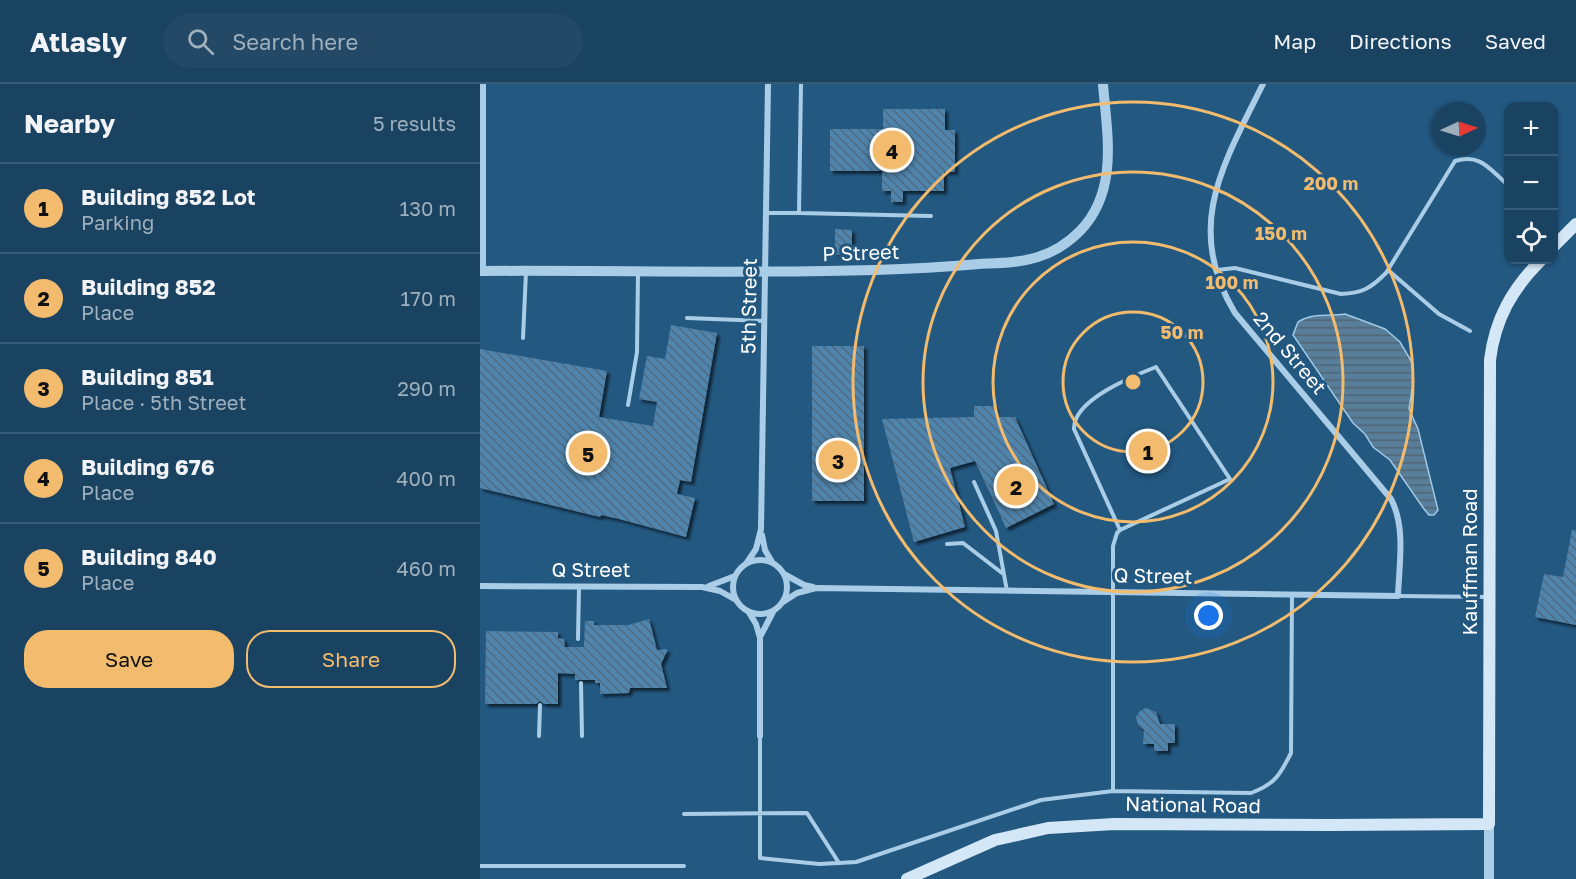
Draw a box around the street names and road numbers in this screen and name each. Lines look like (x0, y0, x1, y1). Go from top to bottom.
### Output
street label: P Street (822, 239, 900, 265)
street label: 5th Street (735, 258, 761, 354)
street label: 2nd Street (1249, 306, 1332, 399)
street label: Kauffman Road (1457, 488, 1481, 636)
street label: Q Street (552, 557, 631, 581)
street label: Q Street (1113, 562, 1193, 588)
street label: National Road (1125, 791, 1261, 817)

